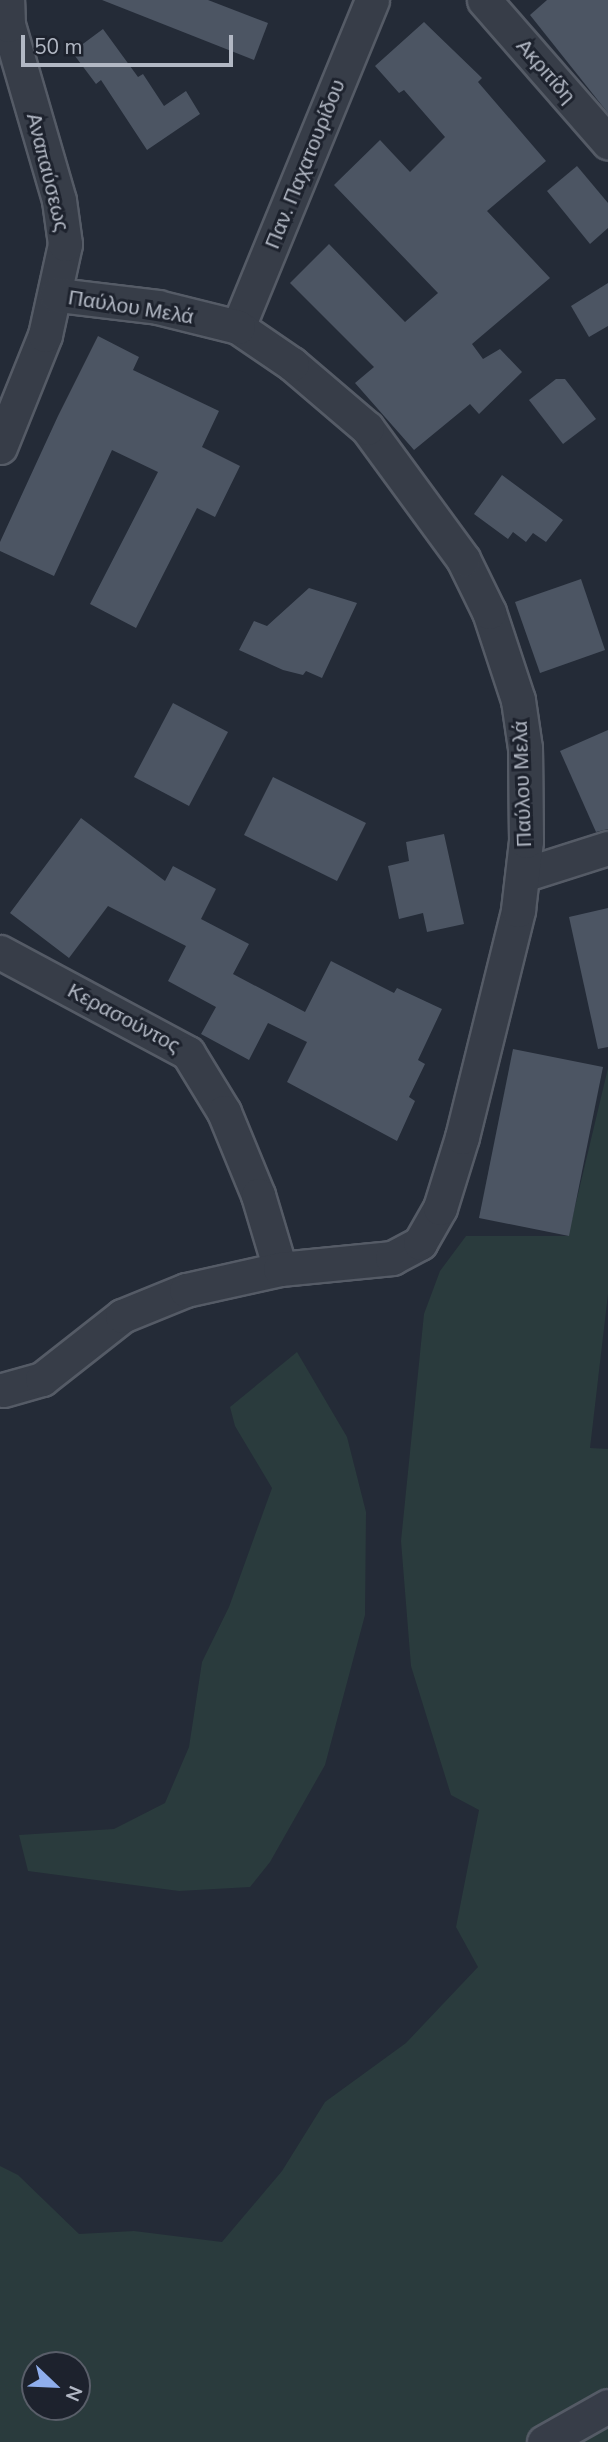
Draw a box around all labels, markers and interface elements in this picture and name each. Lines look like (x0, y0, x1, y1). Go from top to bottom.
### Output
scale bar (24, 21, 236, 65)
text: 50 m (34, 33, 83, 61)
street label: Ακριτίδη (511, 34, 581, 108)
street label: Παν. Παχατουρίδου (260, 76, 350, 252)
street label: Αναπαύσεως (21, 110, 75, 234)
street label: Παύλου Μελά (66, 285, 196, 329)
street label: Παύλου Μελά (507, 720, 537, 848)
street label: Κερασούντος (63, 978, 185, 1058)
north arrow (21, 2351, 91, 2421)
text: N (59, 2382, 88, 2405)

